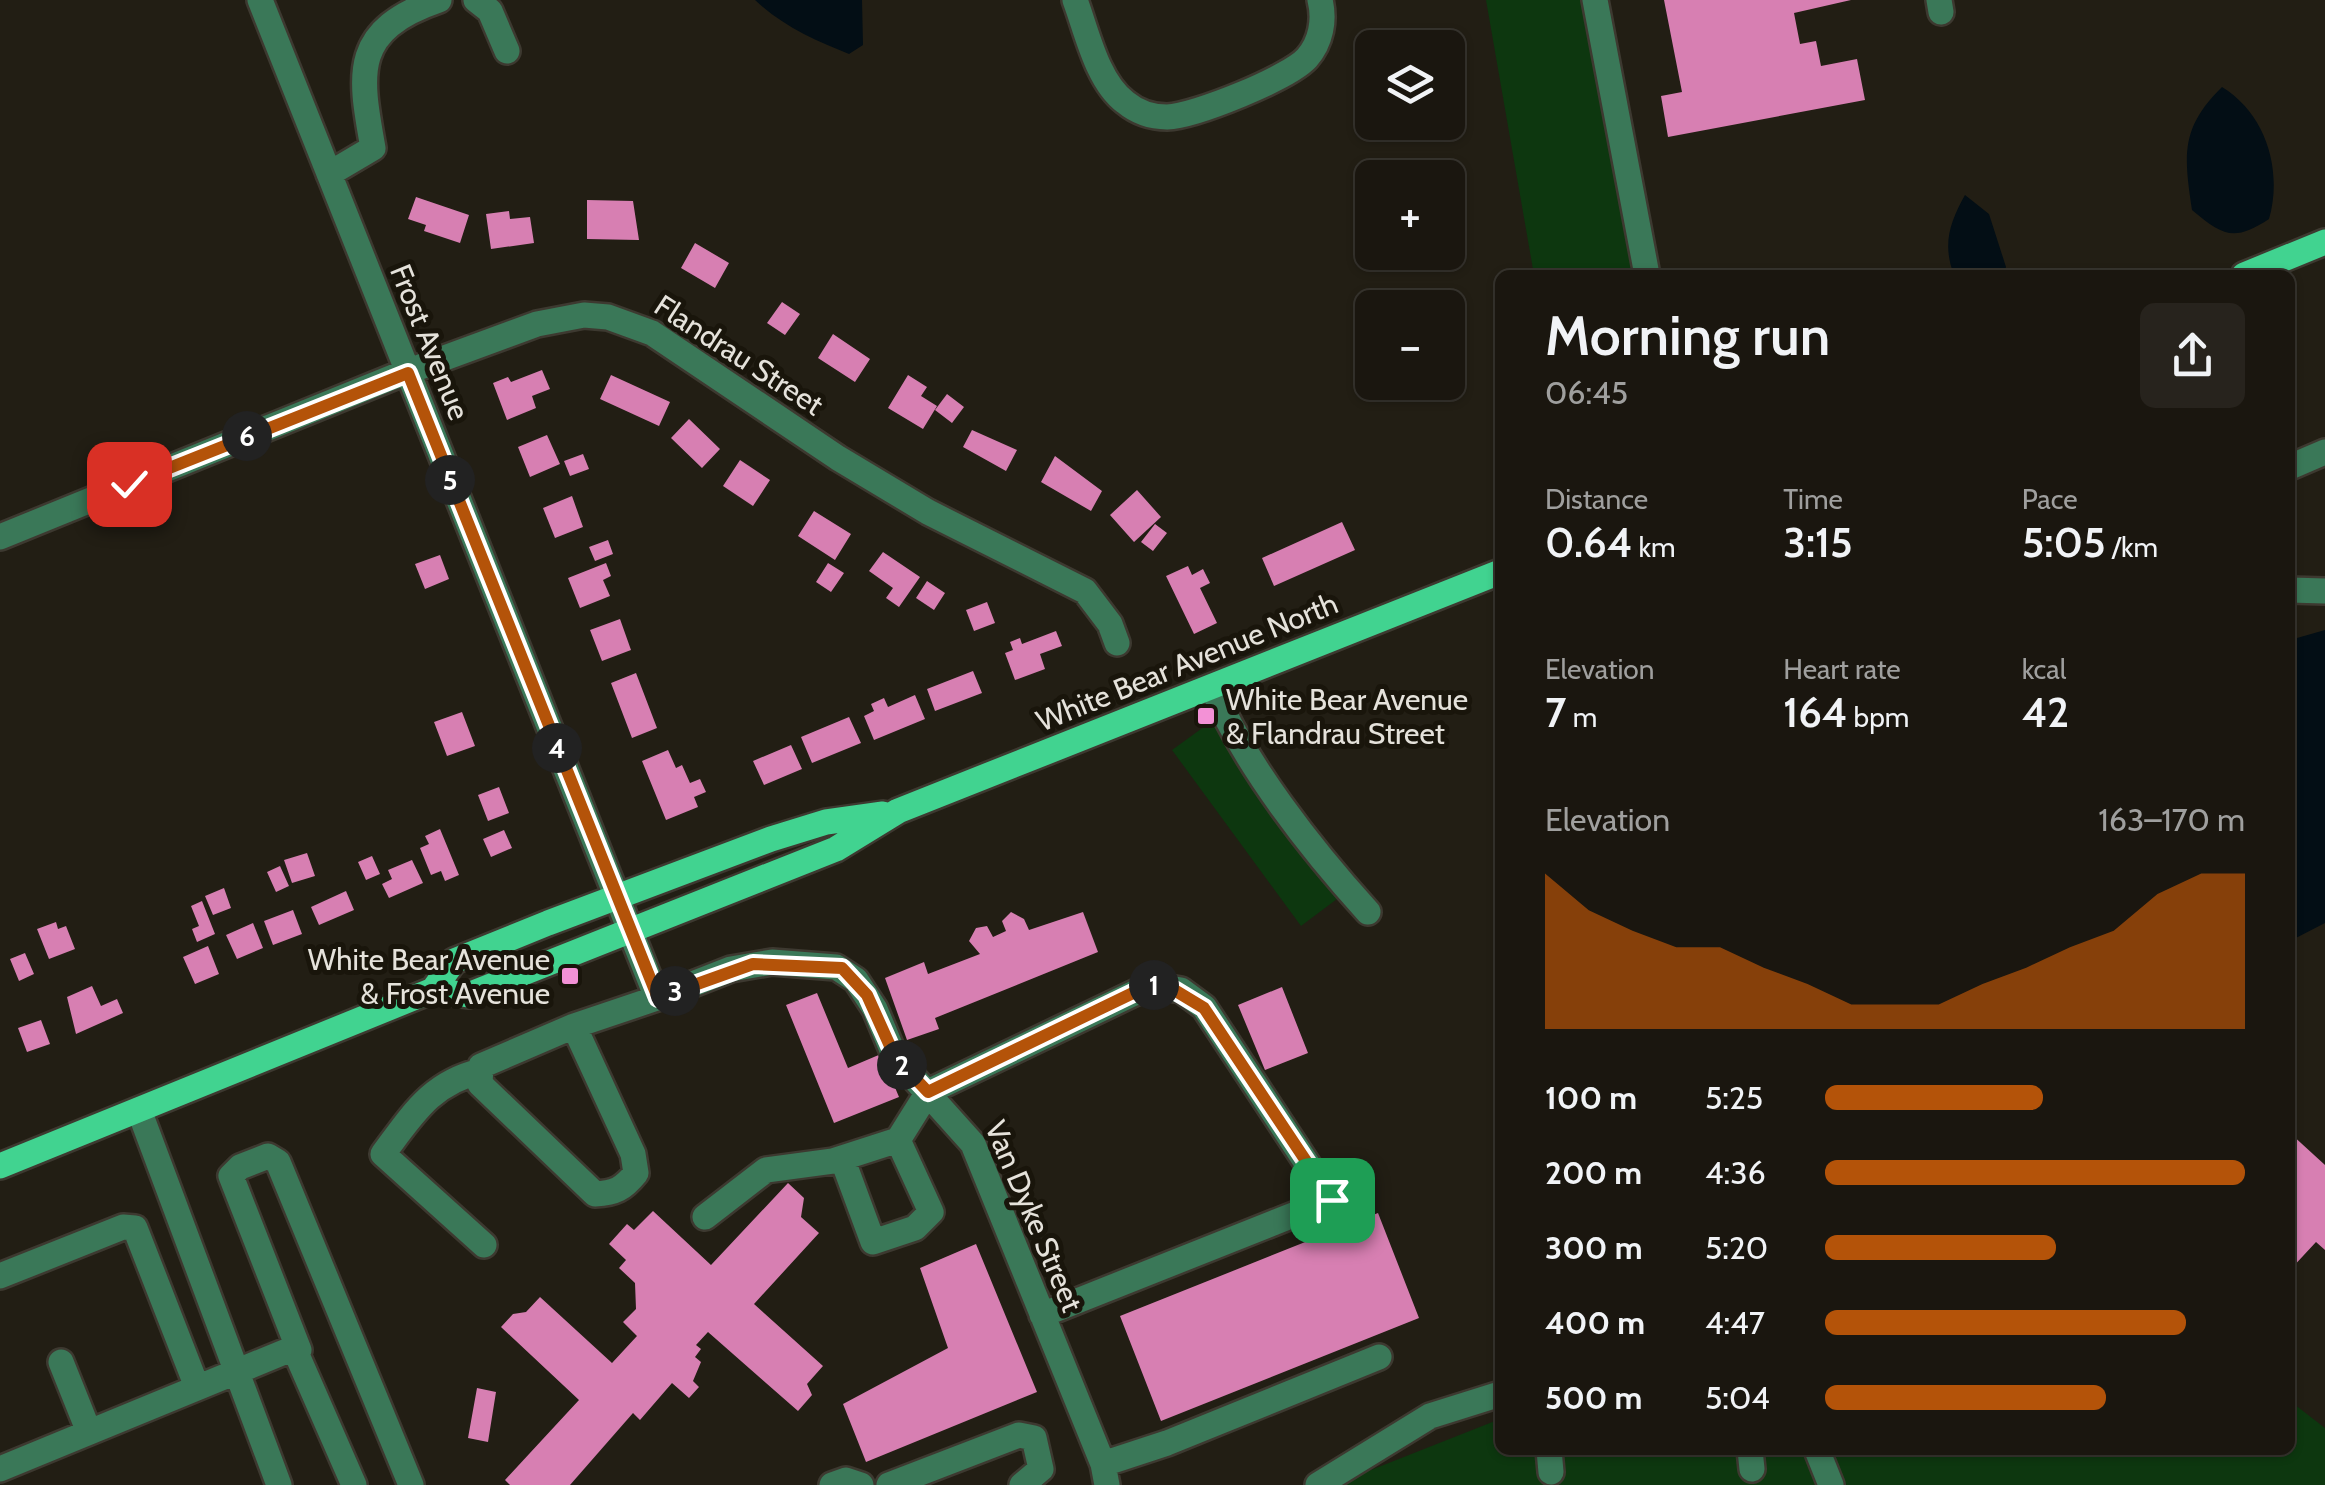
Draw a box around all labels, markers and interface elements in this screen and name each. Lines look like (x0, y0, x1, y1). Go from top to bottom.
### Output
map controls (1355, 30, 1465, 400)
button: layers (1355, 30, 1465, 140)
button: + (1355, 160, 1465, 270)
street label: Frost Avenue (382, 259, 478, 425)
street label: Flandrau Street (648, 287, 830, 423)
button: − (1355, 290, 1465, 400)
text: Morning run (1545, 302, 1830, 369)
button: share (2140, 303, 2245, 408)
text: 06:45 (1545, 373, 1628, 412)
pin: 6 (222, 411, 272, 461)
text: 6 (239, 419, 255, 453)
pin (87, 442, 172, 527)
pin: 5 (425, 455, 475, 505)
icon: check (102, 457, 157, 512)
text: 5 (442, 463, 458, 497)
text: Distance (1545, 482, 1648, 516)
text: Time (1783, 482, 1843, 516)
text: Pace (2022, 482, 2078, 516)
text: 0.64 (1545, 516, 1632, 568)
text: 3:15 (1783, 516, 1853, 568)
text: 5:05 (2022, 516, 2106, 568)
text: km (1632, 530, 1676, 564)
text: /km (2106, 530, 2158, 564)
street label: White Bear Avenue North (1031, 585, 1343, 739)
text: Elevation (1545, 652, 1654, 686)
text: Heart rate (1783, 652, 1901, 686)
text: kcal (2022, 652, 2066, 686)
place label: White Bear Avenue & Flandrau Street (1226, 681, 1468, 752)
text: 7 (1545, 686, 1566, 738)
text: 164 (1783, 686, 1847, 738)
text: 42 (2022, 686, 2069, 738)
text: m (1566, 700, 1597, 734)
text: bpm (1847, 700, 1909, 734)
marker: White Bear Avenue & Flandrau Street (1195, 705, 1217, 727)
pin: 4 (532, 723, 582, 773)
text: 4 (548, 731, 566, 765)
text: Elevation (1545, 800, 1670, 839)
text: 163–170 m (2098, 800, 2245, 839)
place label: White Bear Avenue & Frost Avenue (308, 941, 550, 1012)
pin: 1 (1129, 960, 1179, 1010)
marker: White Bear Avenue & Frost Avenue (559, 965, 581, 987)
pin: 3 (650, 966, 700, 1016)
text: 1 (1149, 968, 1159, 1002)
text: 3 (667, 974, 683, 1008)
pin: 2 (877, 1040, 927, 1090)
text: 2 (895, 1048, 909, 1082)
text: 100 m (1545, 1078, 1637, 1117)
text: 5:25 (1705, 1078, 1763, 1117)
street label: Van Dyke Street (977, 1115, 1091, 1317)
text: 200 m (1545, 1153, 1642, 1192)
text: 4:36 (1705, 1153, 1766, 1192)
pin (1290, 1158, 1375, 1243)
icon: arrive (1305, 1173, 1360, 1228)
text: 300 m (1545, 1228, 1642, 1267)
text: 5:20 (1705, 1228, 1768, 1267)
text: 400 m (1545, 1303, 1645, 1342)
text: 4:47 (1705, 1303, 1765, 1342)
text: 500 m (1545, 1378, 1642, 1417)
text: 5:04 (1705, 1378, 1770, 1417)

